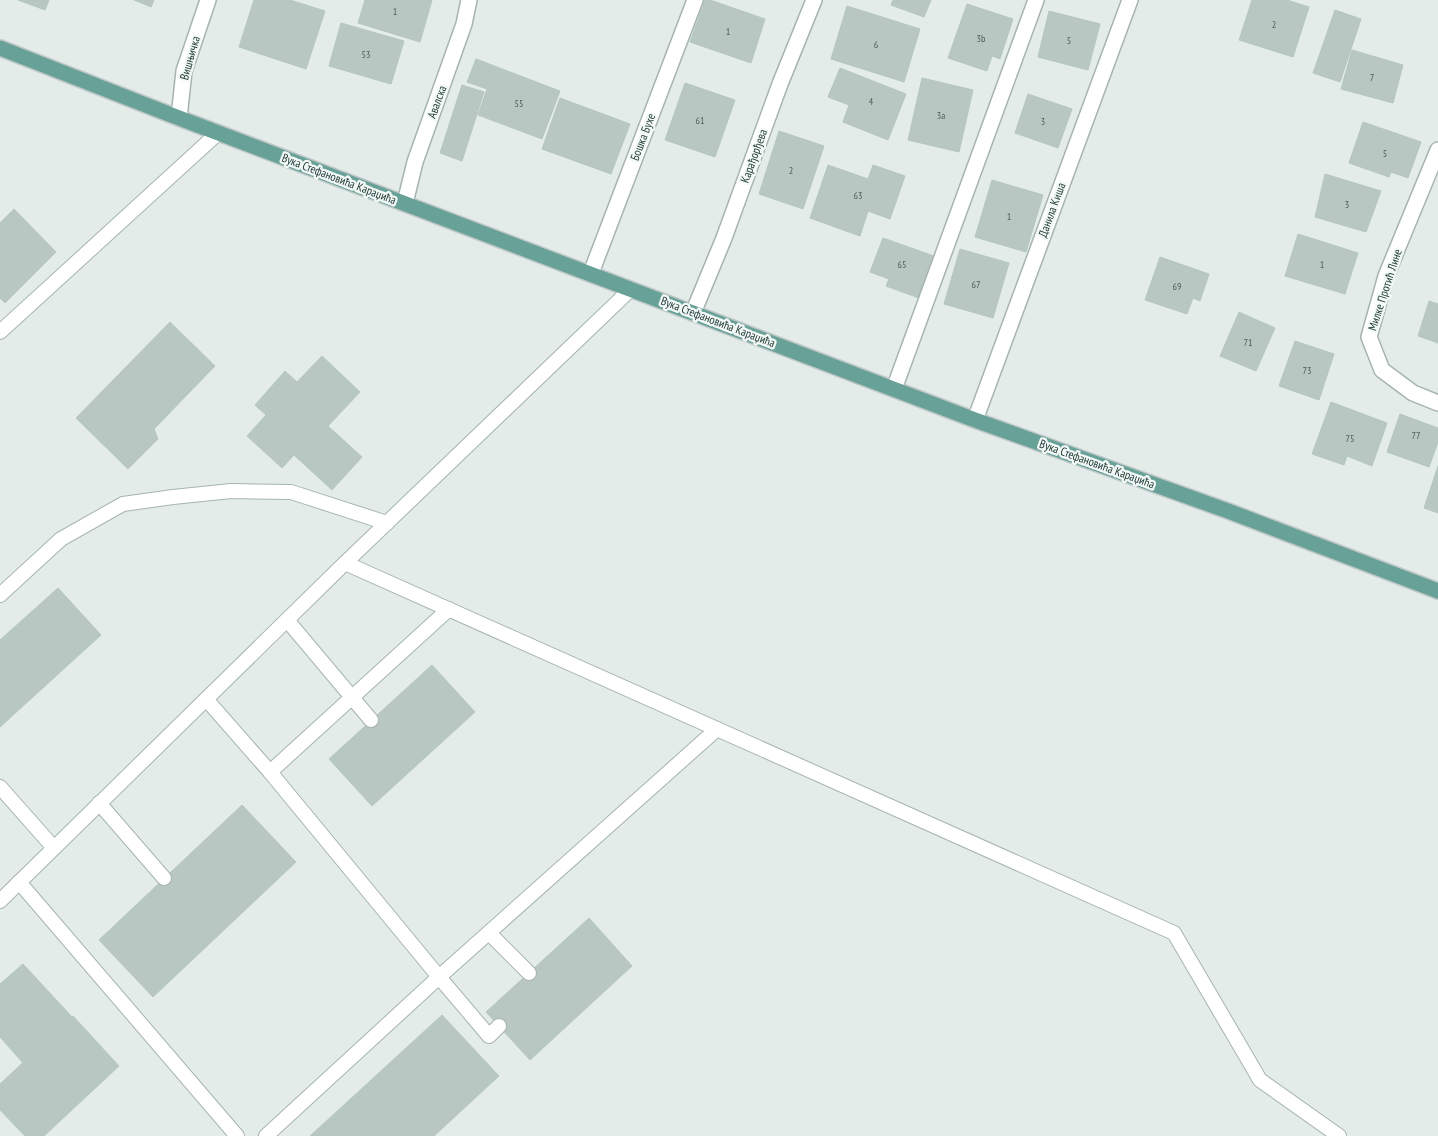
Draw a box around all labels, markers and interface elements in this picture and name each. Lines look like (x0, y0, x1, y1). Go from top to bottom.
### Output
house number: 1 (393, 5, 397, 18)
house number: 2 (1272, 18, 1276, 31)
house number: 1 (726, 25, 730, 38)
house number: 3b (977, 32, 985, 45)
street label: Вишњичка (176, 34, 203, 82)
house number: 5 (1067, 34, 1071, 47)
house number: 6 (874, 38, 879, 51)
house number: 53 (362, 48, 371, 61)
house number: 7 (1370, 71, 1374, 84)
street label: Авалска (424, 83, 449, 120)
house number: 4 (869, 95, 874, 108)
house number: 55 (515, 97, 524, 110)
house number: 3a (937, 109, 945, 122)
street label: Бошка Бухе (627, 111, 658, 162)
house number: 61 (696, 114, 705, 127)
house number: 3 (1041, 115, 1045, 128)
street label: Карађорђева (737, 127, 770, 185)
house number: 5 (1383, 147, 1387, 160)
street label: Вука Стефановића Караџића (280, 150, 399, 207)
house number: 2 (789, 164, 793, 177)
street label: Данила Киша (1035, 180, 1068, 239)
house number: 63 (854, 189, 863, 202)
house number: 3 (1345, 198, 1349, 211)
house number: 1 (1007, 210, 1011, 223)
street label: Милке Протић Лине (1364, 247, 1405, 333)
house number: 65 (898, 258, 907, 271)
house number: 1 (1320, 258, 1324, 271)
house number: 67 (972, 278, 981, 291)
house number: 69 (1173, 280, 1182, 293)
street label: Вука Стефановића Караџића (659, 293, 778, 350)
house number: 71 (1244, 336, 1253, 349)
house number: 73 (1303, 364, 1312, 377)
house number: 77 (1412, 429, 1421, 442)
house number: 75 (1346, 432, 1355, 445)
street label: Вука Стефановића Караџића (1038, 436, 1157, 491)

